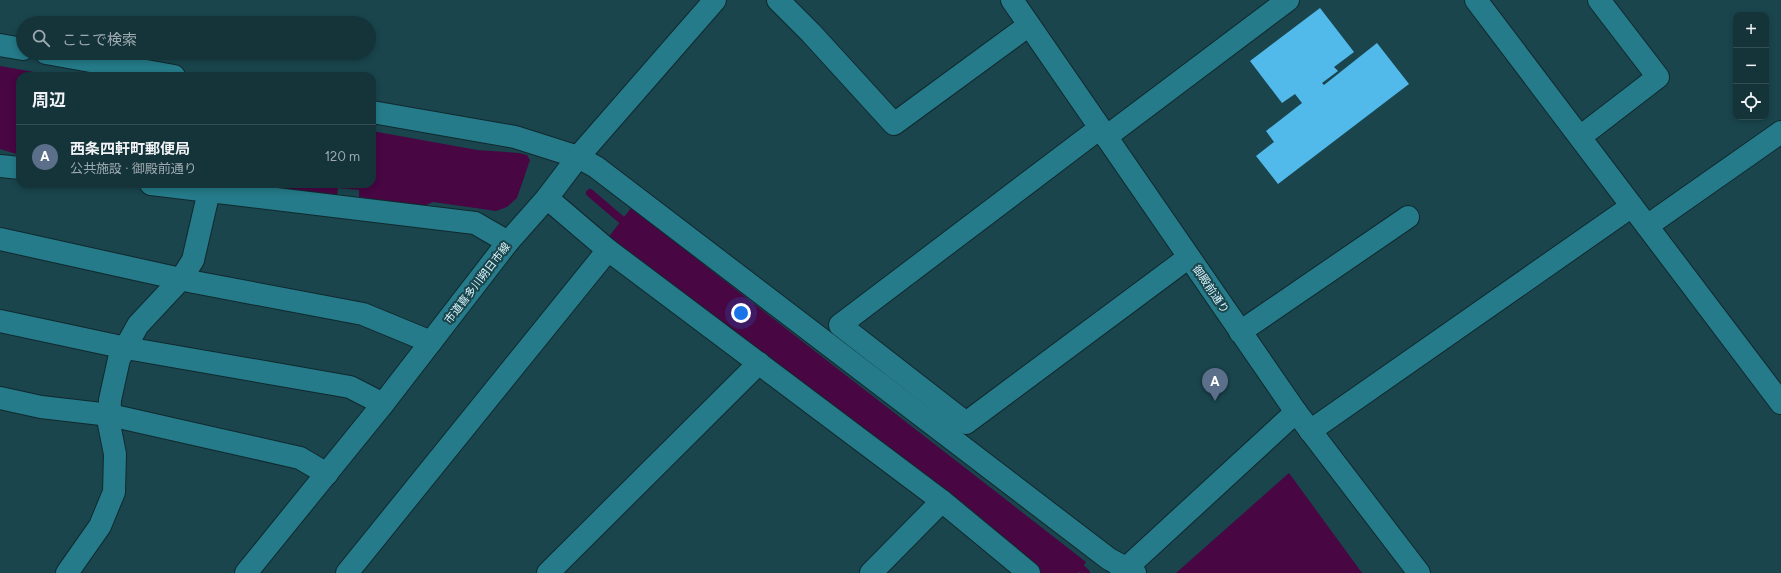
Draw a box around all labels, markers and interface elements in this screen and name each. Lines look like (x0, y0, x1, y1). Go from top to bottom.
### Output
map controls (1733, 12, 1769, 120)
button: + (1733, 12, 1769, 48)
search box (16, 16, 376, 60)
icon: search (30, 27, 52, 49)
text: ここで検索 (62, 31, 137, 49)
button: − (1733, 48, 1769, 84)
button: locate (1733, 84, 1769, 120)
text: 周辺 (32, 90, 66, 110)
text: 西条四軒町郵便局 (70, 140, 190, 158)
text: A (40, 149, 50, 164)
text: 120 m (325, 149, 360, 164)
text: 公共施設 · 御殿前通り (70, 161, 197, 176)
street label: 市道喜多川朔日市線 (442, 240, 513, 326)
street label: 御殿前通り (1189, 262, 1231, 316)
your location (731, 303, 751, 323)
pin: A (1202, 368, 1228, 401)

